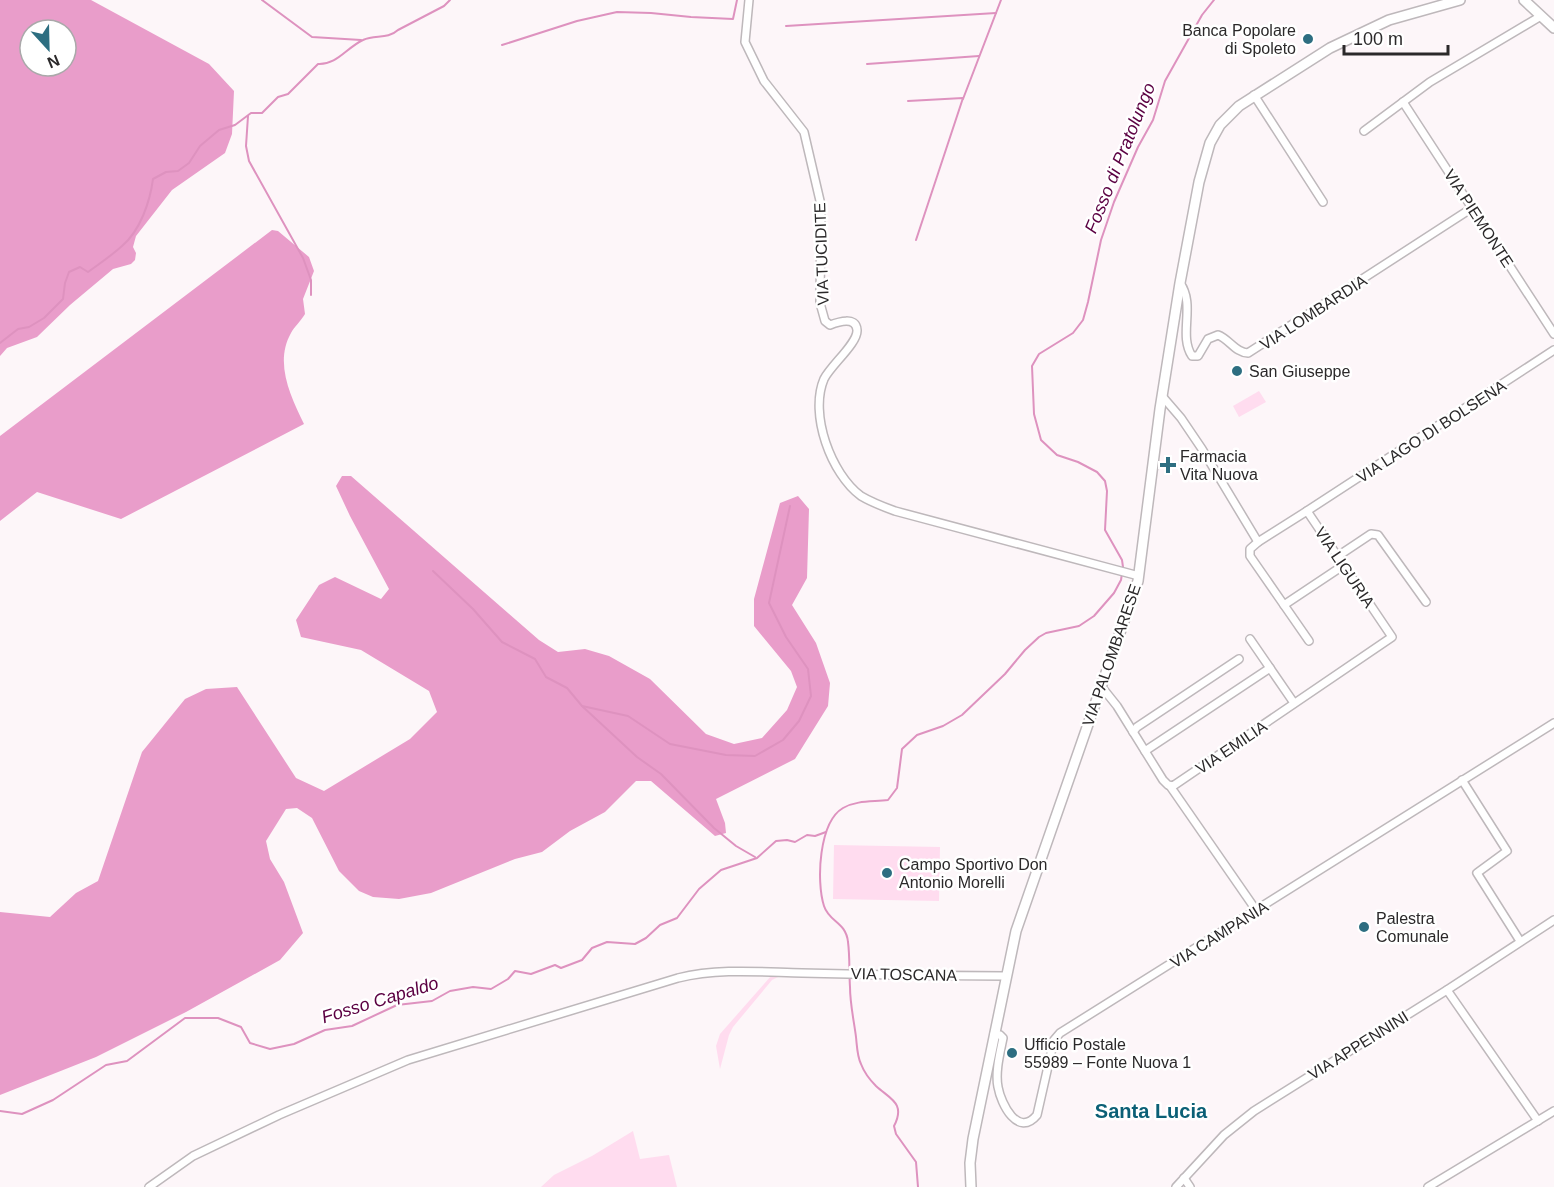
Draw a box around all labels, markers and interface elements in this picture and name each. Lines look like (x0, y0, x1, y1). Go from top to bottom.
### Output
north arrow (18, 18, 78, 78)
scale bar (1344, 18, 1448, 56)
place label: Banca Popolare di Spoleto (1182, 22, 1296, 57)
text: 100 m (1353, 29, 1403, 49)
marker: Banca Popolare di Spoleto (1301, 32, 1315, 46)
text: N (45, 51, 62, 71)
water label: Fosso di Pratolungo (1081, 80, 1159, 236)
street label: VIA PIEMONTE (1441, 166, 1516, 270)
street label: VIA TUCIDITE (811, 202, 832, 306)
street label: VIA LOMBARDIA (1257, 271, 1370, 353)
place label: San Giuseppe (1249, 363, 1351, 380)
marker: San Giuseppe (1230, 364, 1244, 378)
street label: VIA LAGO DI BOLSENA (1354, 377, 1509, 486)
place label: Farmacia Vita Nuova (1180, 448, 1258, 483)
marker: Farmacia Vita Nuova (1161, 458, 1175, 472)
street label: VIA LIGURIA (1311, 524, 1378, 611)
street label: VIA PALOMBARESE (1079, 582, 1144, 728)
street label: VIA EMILIA (1193, 717, 1270, 777)
place label: Campo Sportivo Don Antonio Morelli (899, 856, 1048, 891)
marker: Campo Sportivo Don Antonio Morelli (880, 866, 894, 880)
street label: VIA CAMPANIA (1167, 897, 1271, 971)
place label: Palestra Comunale (1376, 910, 1449, 945)
marker: Palestra Comunale (1357, 920, 1371, 934)
street label: VIA TOSCANA (851, 965, 958, 984)
water label: Fosso Capaldo (319, 973, 441, 1027)
street label: VIA APPENNINI (1305, 1008, 1411, 1083)
place label: Ufficio Postale 55989 – Fonte Nuova 1 (1024, 1036, 1191, 1071)
marker: Ufficio Postale 55989 – Fonte Nuova 1 (1005, 1046, 1019, 1060)
district label: Santa Lucia (1095, 1100, 1208, 1122)

